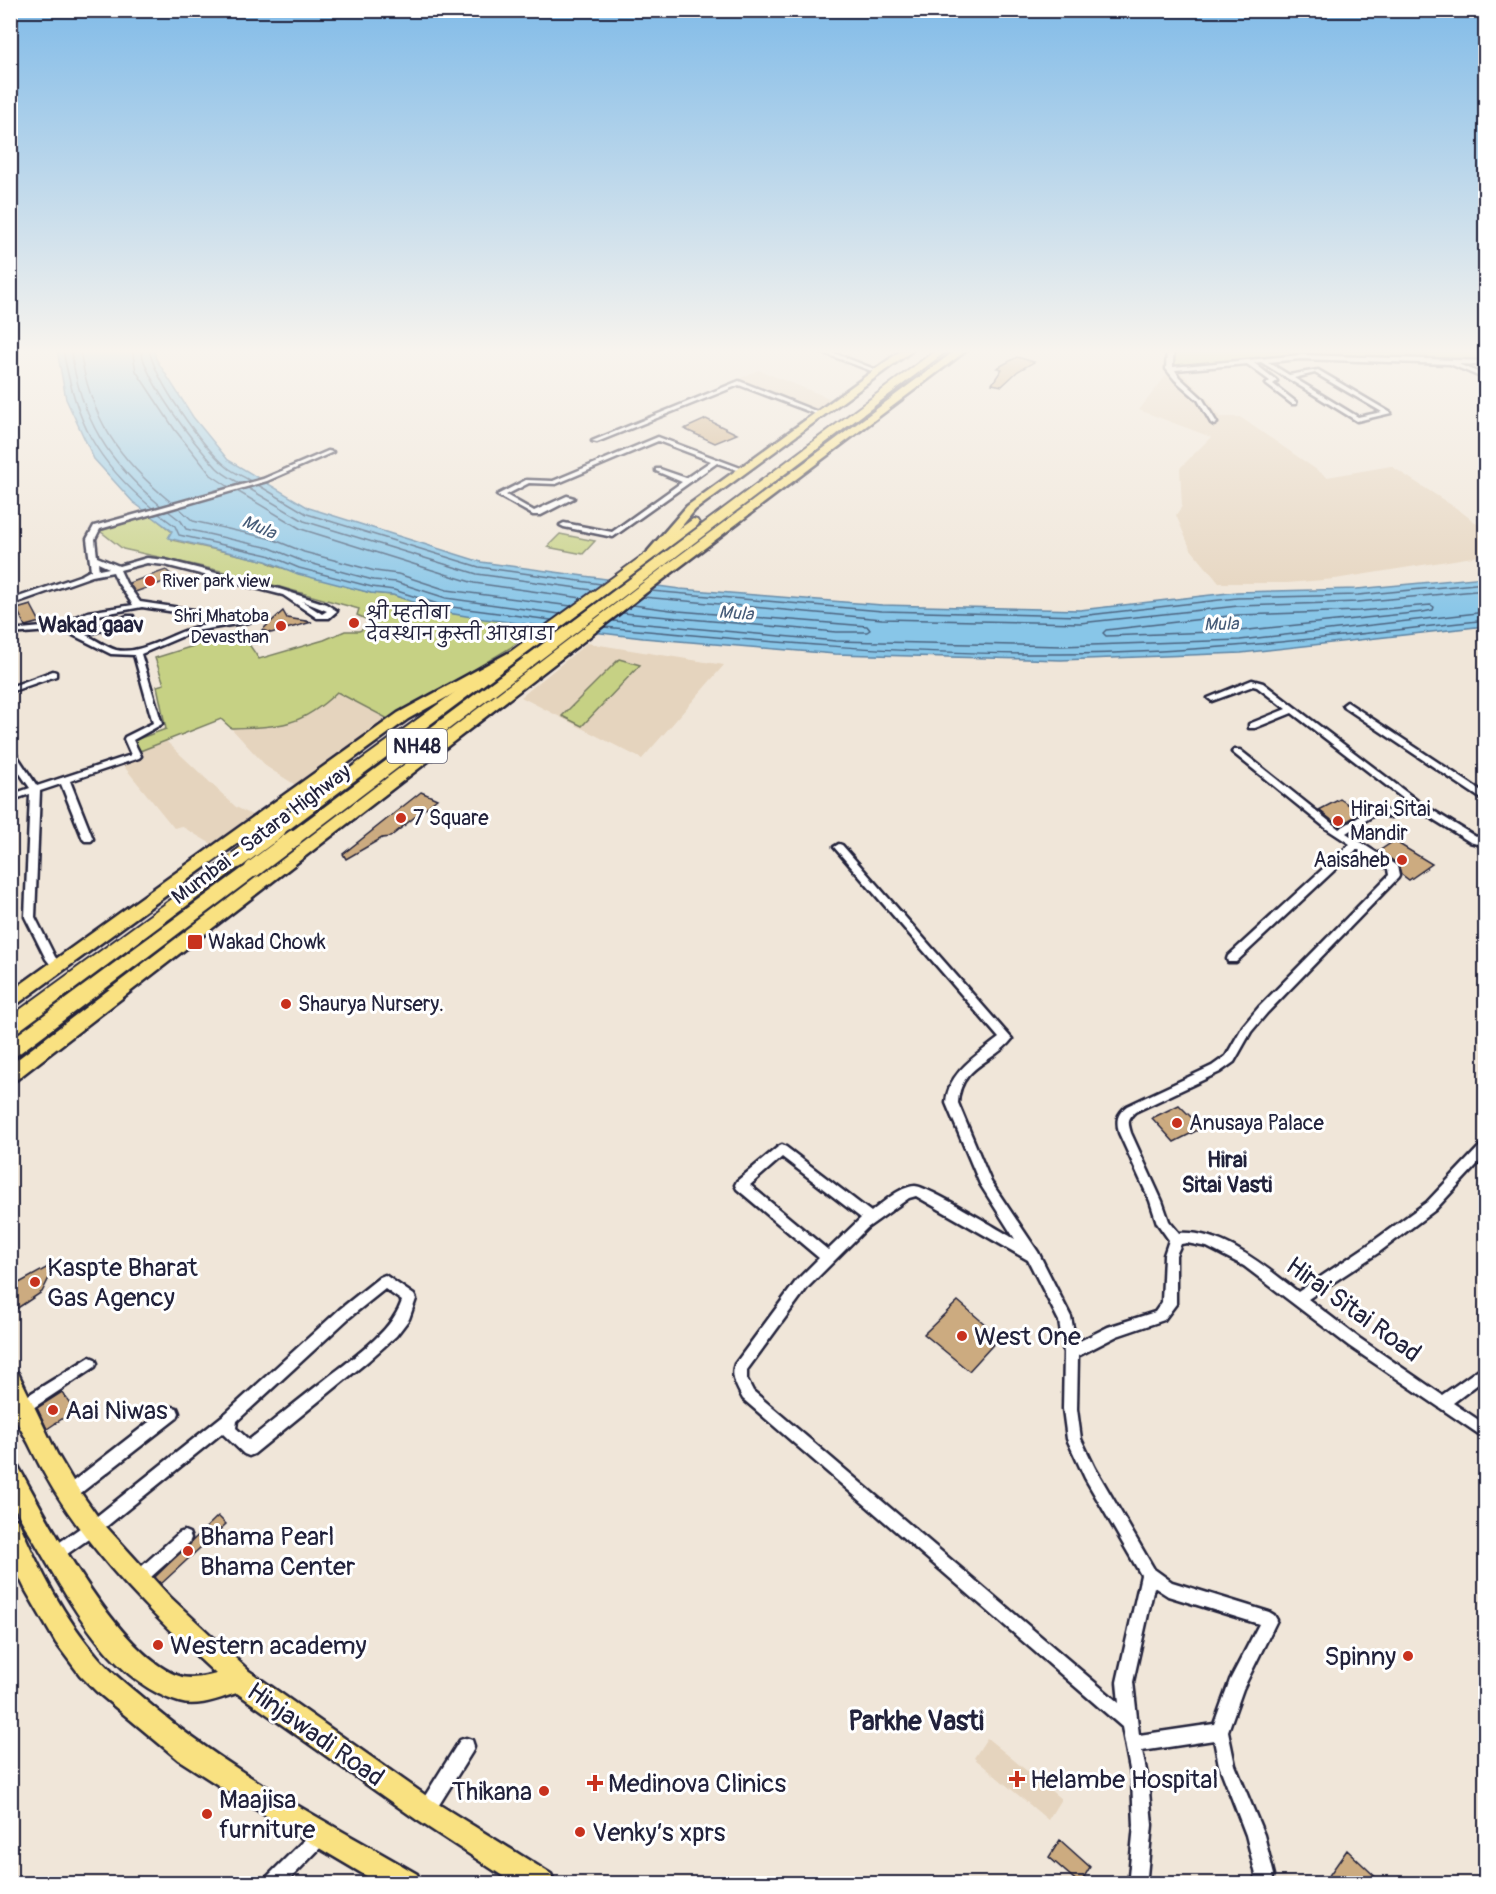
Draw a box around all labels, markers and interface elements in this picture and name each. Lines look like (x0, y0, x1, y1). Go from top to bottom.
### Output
water label: Mula (238, 510, 281, 545)
place label: River park view (162, 570, 271, 593)
marker: River park view (143, 574, 157, 588)
place label: श्री म्हतोबा देवस्थान कुस्ती आखाडा (365, 599, 556, 648)
water label: Mula (718, 601, 756, 626)
place label: Shri Mhatoba Devasthan (173, 605, 269, 649)
district label: Wakad gaav (38, 611, 144, 639)
water label: Mula (1203, 612, 1240, 637)
marker: श्री म्हतोबा देवस्थान कुस्ती आखाडा (347, 616, 361, 630)
marker: Shri Mhatoba Devasthan (274, 619, 288, 633)
road number: NH48 (387, 729, 447, 763)
street label: Mumbai - Satara Highway (166, 758, 356, 911)
place label: Hirai Sitai Mandir (1350, 796, 1431, 847)
place label: 7 Square (413, 805, 489, 832)
marker: 7 Square (394, 811, 408, 825)
marker: Hirai Sitai Mandir (1331, 814, 1345, 828)
place label: Aaisaheb (1313, 847, 1390, 874)
marker: Aaisaheb (1395, 853, 1409, 867)
place label: Wakad Chowk (208, 929, 326, 956)
marker: Wakad Chowk (186, 933, 204, 951)
place label: Shaurya Nursery. (298, 991, 444, 1018)
marker: Shaurya Nursery. (279, 997, 293, 1011)
place label: Anusaya Palace (1189, 1110, 1324, 1137)
marker: Anusaya Palace (1170, 1116, 1184, 1130)
district label: Hirai Sitai Vasti (1182, 1146, 1272, 1199)
street label: Hirai Sitai Road (1280, 1250, 1427, 1370)
place label: Kaspte Bharat Gas Agency (47, 1252, 198, 1314)
marker: Kaspte Bharat Gas Agency (28, 1275, 42, 1289)
place label: West One (974, 1321, 1081, 1353)
marker: West One (955, 1329, 969, 1343)
place label: Aai Niwas (65, 1395, 168, 1427)
marker: Aai Niwas (46, 1403, 60, 1417)
place label: Bhama Pearl Bhama Center (200, 1521, 356, 1583)
marker: Bhama Pearl Bhama Center (181, 1544, 195, 1558)
place label: Western academy (170, 1630, 367, 1662)
marker: Western academy (151, 1638, 165, 1652)
place label: Spinny (1324, 1641, 1396, 1673)
marker: Spinny (1401, 1649, 1415, 1663)
street label: Hinjawadi Road (241, 1676, 390, 1794)
district label: Parkhe Vasti (848, 1705, 984, 1738)
place label: Helambe Hospital (1030, 1764, 1219, 1796)
place label: Medinova Clinics (608, 1768, 786, 1800)
marker: Helambe Hospital (1008, 1770, 1026, 1788)
marker: Medinova Clinics (586, 1774, 604, 1792)
place label: Thikana (452, 1776, 532, 1808)
place label: Maajisa furniture (219, 1784, 316, 1846)
marker: Thikana (537, 1784, 551, 1798)
marker: Maajisa furniture (200, 1807, 214, 1821)
place label: Venky’s xprs (592, 1817, 726, 1849)
marker: Venky’s xprs (573, 1825, 587, 1839)

